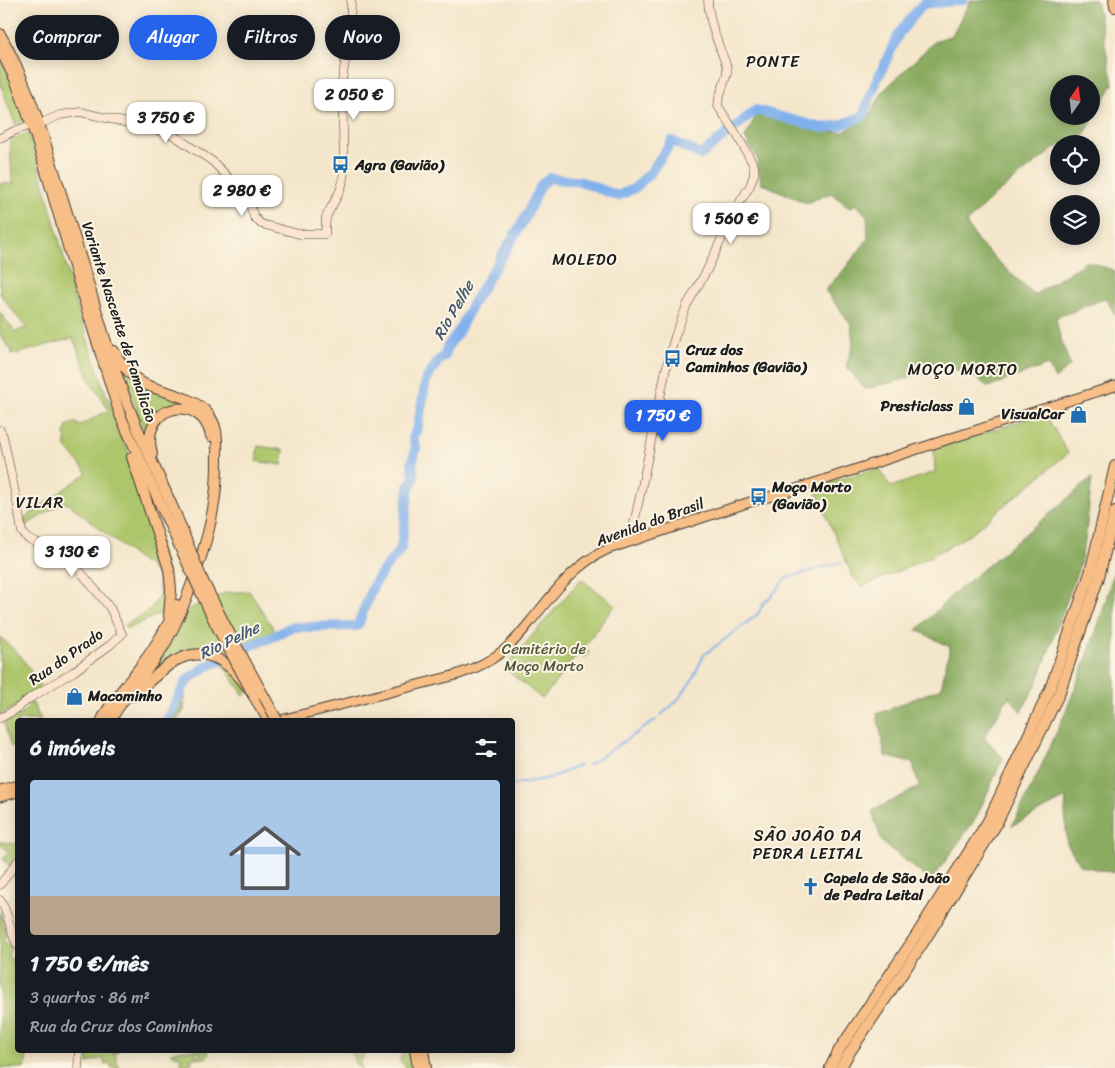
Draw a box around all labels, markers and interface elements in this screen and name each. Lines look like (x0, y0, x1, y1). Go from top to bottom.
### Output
chip: Comprar (15, 15, 119, 60)
chip: Alugar (129, 15, 217, 60)
chip: Filtros (227, 15, 315, 60)
chip: Novo (325, 15, 400, 60)
district label: PONTE (746, 47, 800, 76)
north arrow (1050, 75, 1100, 125)
map controls (1050, 75, 1100, 245)
pin: 2 050 € (308, 78, 400, 121)
text: 2 050 € (325, 80, 383, 109)
pin: 3 750 € (120, 102, 212, 144)
text: 3 750 € (138, 103, 194, 132)
button: locate (1050, 135, 1100, 185)
place label: Agra (Gavião) (354, 152, 445, 178)
bus stop icon: Agra (Gavião) (331, 155, 351, 175)
pin: 2 980 € (196, 174, 288, 217)
text: 2 980 € (213, 176, 271, 205)
button: layers (1050, 195, 1100, 245)
pin: 1 560 € (685, 202, 777, 245)
text: 1 560 € (704, 204, 758, 233)
street label: Variante Nascente de Famalicão (74, 218, 164, 426)
district label: MOLEDO (552, 245, 618, 274)
water label: Rio Pelhe (425, 273, 483, 346)
place label: Cruz dos Caminhos (Gavião) (685, 337, 808, 380)
bus stop icon: Cruz dos Caminhos (Gavião) (662, 349, 682, 369)
district label: MOÇO MORTO (908, 355, 1018, 384)
place label: Presticlass (881, 393, 954, 419)
shop icon: Presticlass (957, 396, 977, 416)
pin: 1 750 € (617, 400, 709, 442)
text: 1 750 € (636, 401, 690, 430)
place label: VisualCar (1001, 401, 1066, 427)
shop icon: VisualCar (1068, 404, 1088, 424)
place label: Moço Morto (Gavião) (771, 474, 852, 517)
bus stop icon: Moço Morto (Gavião) (748, 486, 768, 506)
district label: VILAR (16, 488, 64, 517)
street label: Avenida do Brasil (591, 490, 708, 554)
pin: 3 130 € (26, 536, 118, 578)
text: 3 130 € (45, 537, 99, 566)
water label: Rio Pelhe (194, 612, 266, 668)
street label: Rua do Prado (23, 621, 109, 692)
park label: Cemitério de Moço Morto (502, 636, 586, 679)
place label: Macominho (87, 683, 163, 709)
shop icon: Macominho (64, 686, 84, 706)
text: 6 imóveis (30, 729, 115, 767)
icon: filters (472, 734, 500, 762)
icon: home (220, 813, 310, 903)
district label: SÃO JOÃO DA PEDRA LEITAL (752, 821, 864, 868)
place label: Capela de São João de Pedra Leital (823, 865, 950, 908)
church icon: Capela de São João de Pedra Leital (800, 877, 820, 897)
text: 1 750 €/mês (30, 945, 149, 983)
text: 3 quartos · 86 m² (30, 983, 150, 1012)
text: Rua da Cruz dos Caminhos (30, 1012, 212, 1041)

